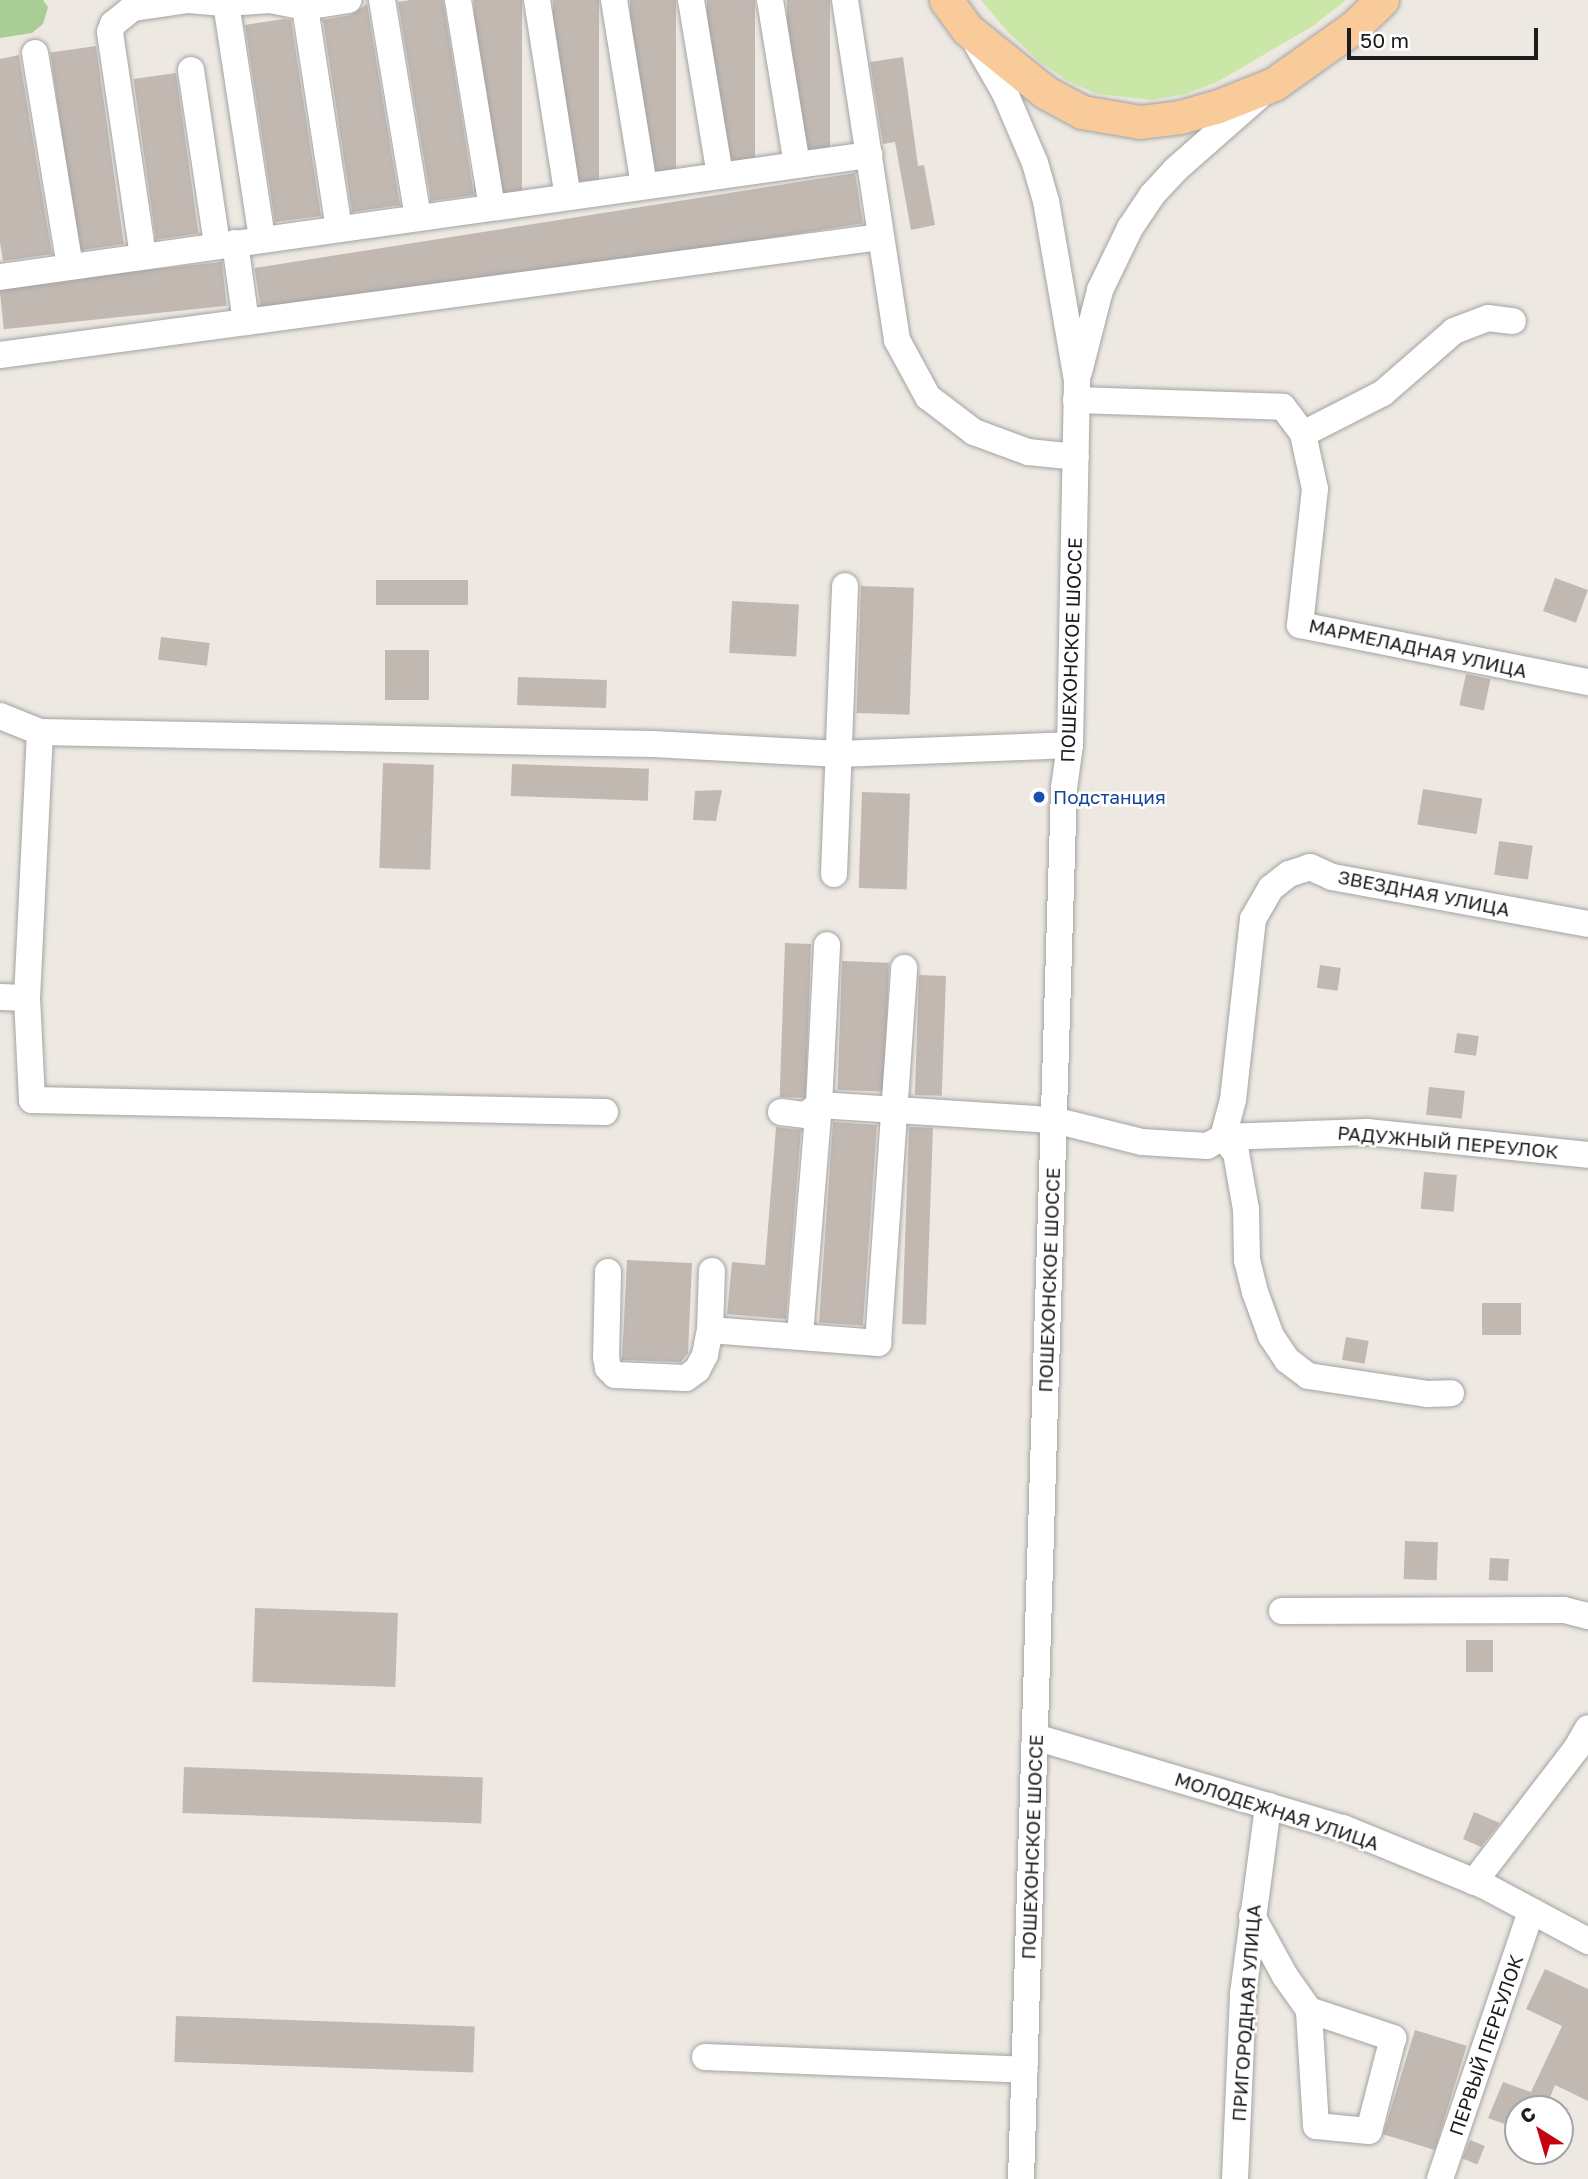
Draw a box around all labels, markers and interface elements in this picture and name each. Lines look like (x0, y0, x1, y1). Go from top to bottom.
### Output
scale bar (1350, 14, 1541, 58)
text: 50 m (1360, 27, 1409, 53)
street label: ПОШЕХОНСКОЕ ШОССЕ (1056, 537, 1086, 763)
street label: МАРМЕЛАДНАЯ УЛИЦА (1307, 614, 1529, 682)
place label: Подстанция (1053, 786, 1166, 808)
marker: Подстанция (1031, 789, 1047, 805)
street label: ЗВЕЗДНАЯ УЛИЦА (1336, 865, 1512, 921)
street label: РАДУЖНЫЙ ПЕРЕУЛОК (1336, 1121, 1560, 1163)
street label: ПОШЕХОНСКОЕ ШОССЕ (1034, 1167, 1064, 1393)
street label: ПОШЕХОНСКОЕ ШОССЕ (1017, 1734, 1047, 1960)
street label: МОЛОДЕЖНАЯ УЛИЦА (1172, 1767, 1382, 1855)
street label: ПРИГОРОДНАЯ УЛИЦА (1227, 1904, 1265, 2122)
street label: ПЕРВЫЙ ПЕРЕУЛОК (1444, 1952, 1528, 2138)
north arrow (1504, 2095, 1574, 2165)
text: С (1515, 2101, 1540, 2128)

